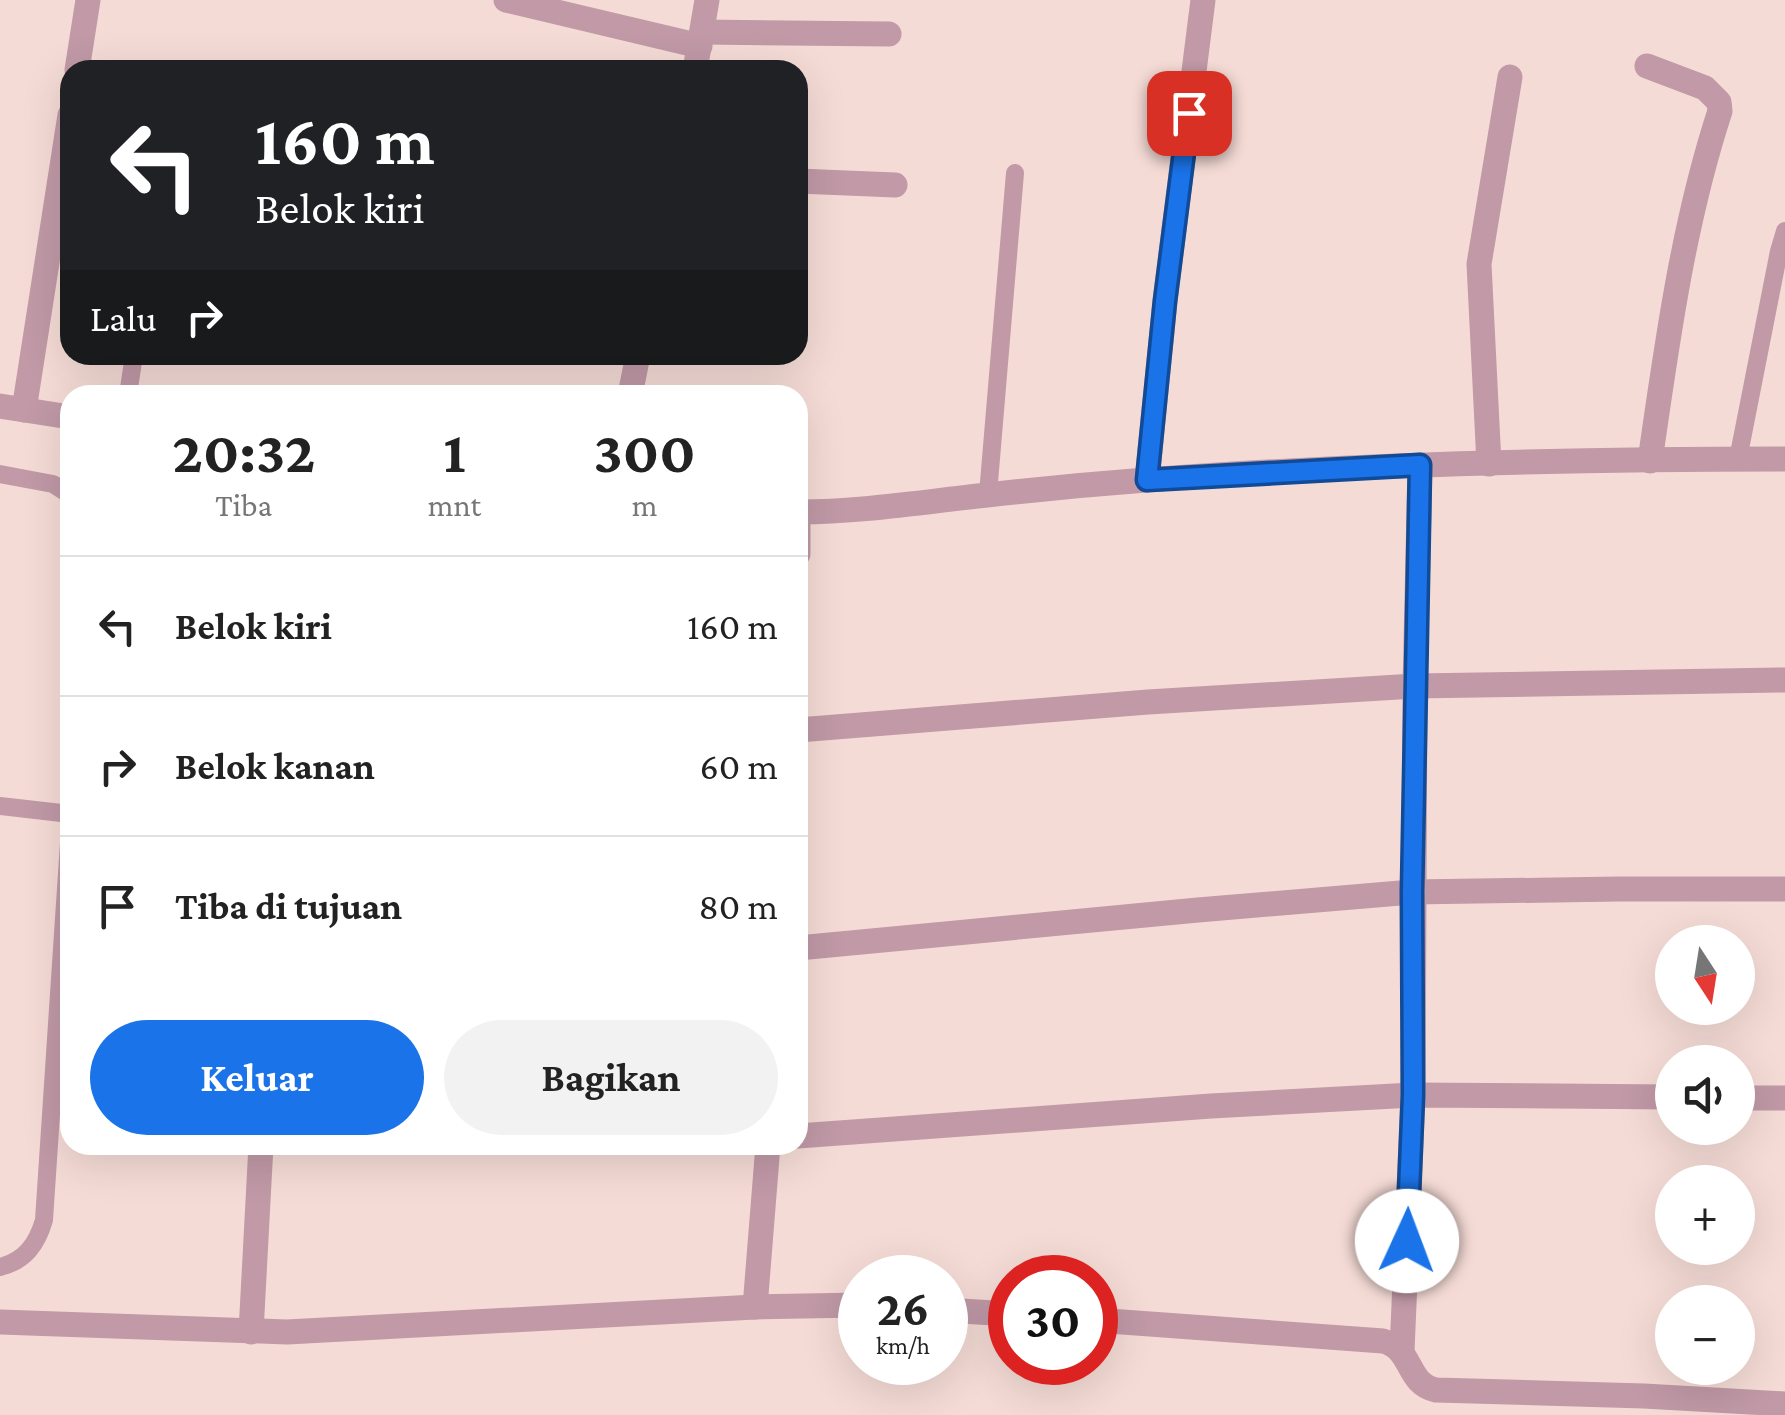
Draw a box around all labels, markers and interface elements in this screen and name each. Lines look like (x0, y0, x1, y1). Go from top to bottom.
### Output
pin (1147, 71, 1232, 156)
icon: arrive (1162, 86, 1217, 141)
icon: left (90, 100, 220, 230)
text: 160 m (255, 101, 435, 179)
text: Belok kiri (255, 183, 425, 233)
icon: right (177, 290, 232, 345)
text: Lalu (90, 297, 157, 339)
text: 20:32 (172, 418, 315, 485)
text: 1 (443, 418, 466, 485)
text: 300 (593, 418, 696, 485)
text: Tiba (215, 487, 272, 523)
text: mnt (428, 487, 481, 523)
text: m (632, 487, 657, 523)
icon: left (90, 599, 145, 654)
text: Belok kiri (175, 605, 332, 647)
text: 160 m (687, 605, 778, 647)
icon: right (90, 739, 145, 794)
text: Belok kanan (175, 745, 375, 787)
text: 60 m (700, 745, 778, 787)
icon: arrive (90, 879, 145, 934)
text: Tiba di tujuan (175, 885, 402, 927)
text: 80 m (698, 885, 778, 927)
north arrow (1655, 925, 1755, 1025)
map controls (1655, 925, 1755, 1385)
button: Keluar (90, 1020, 424, 1135)
button: Bagikan (444, 1020, 778, 1135)
button: sound (1655, 1045, 1755, 1145)
button: + (1655, 1165, 1755, 1265)
position arrow (1355, 1189, 1459, 1293)
speed limit sign: 30 (988, 1255, 1118, 1385)
text: 26 (877, 1280, 929, 1336)
button: − (1655, 1285, 1755, 1385)
text: km/h (876, 1332, 930, 1359)

